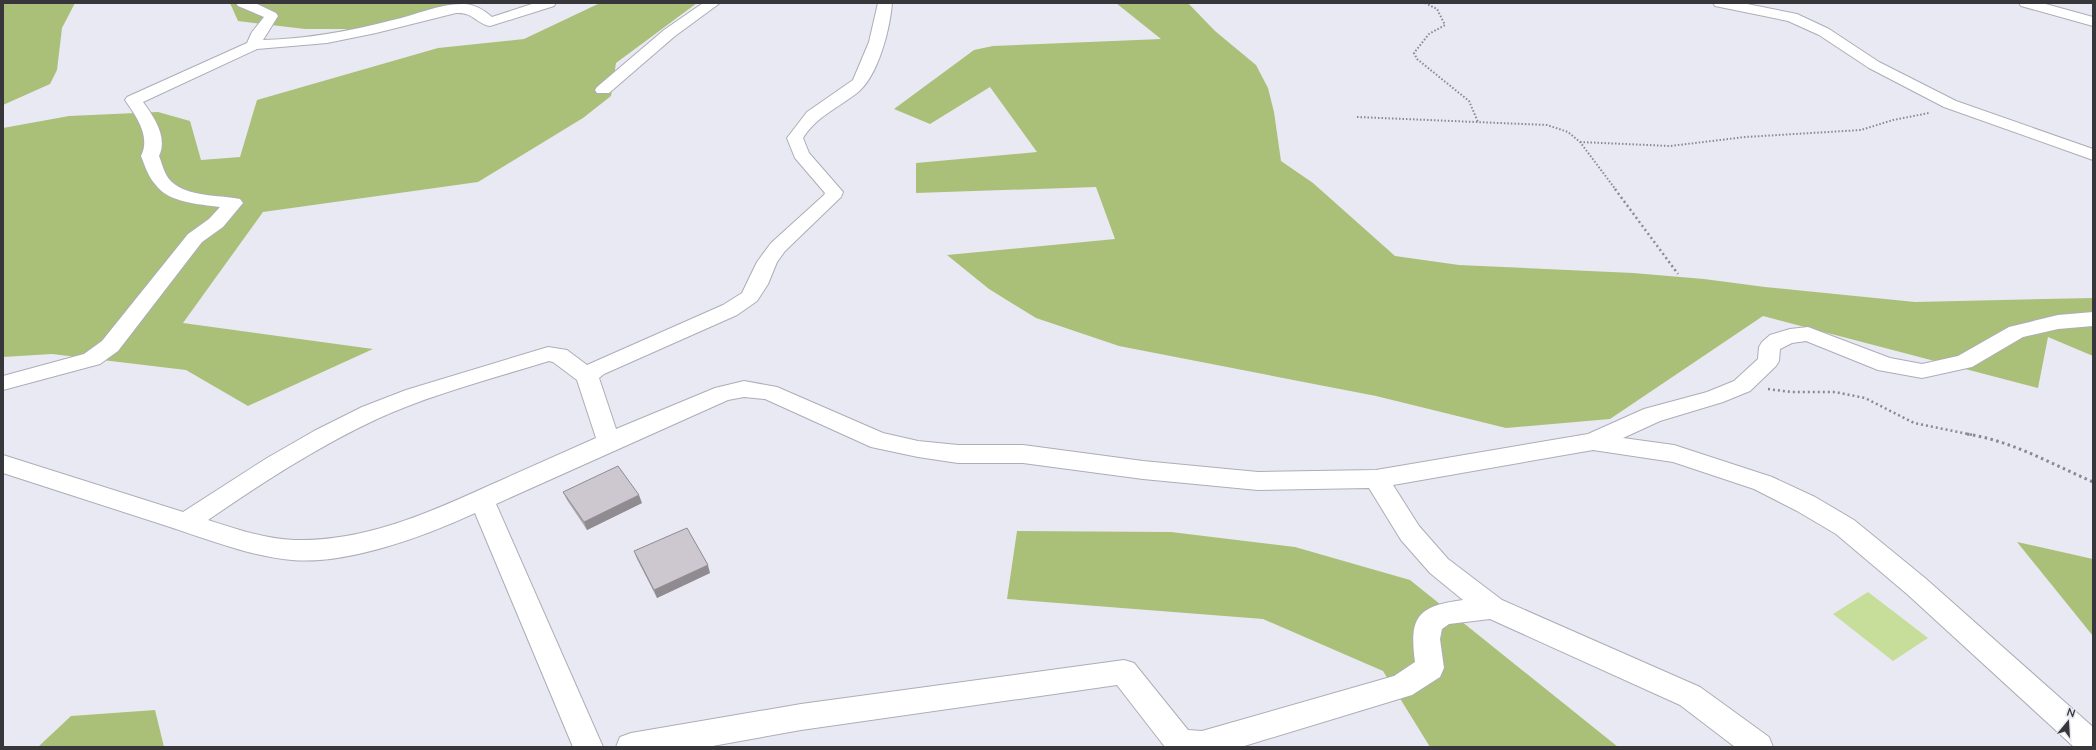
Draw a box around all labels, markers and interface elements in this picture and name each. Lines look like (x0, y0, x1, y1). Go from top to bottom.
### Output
north arrow (2048, 702, 2088, 742)
text: N (2065, 705, 2077, 721)

